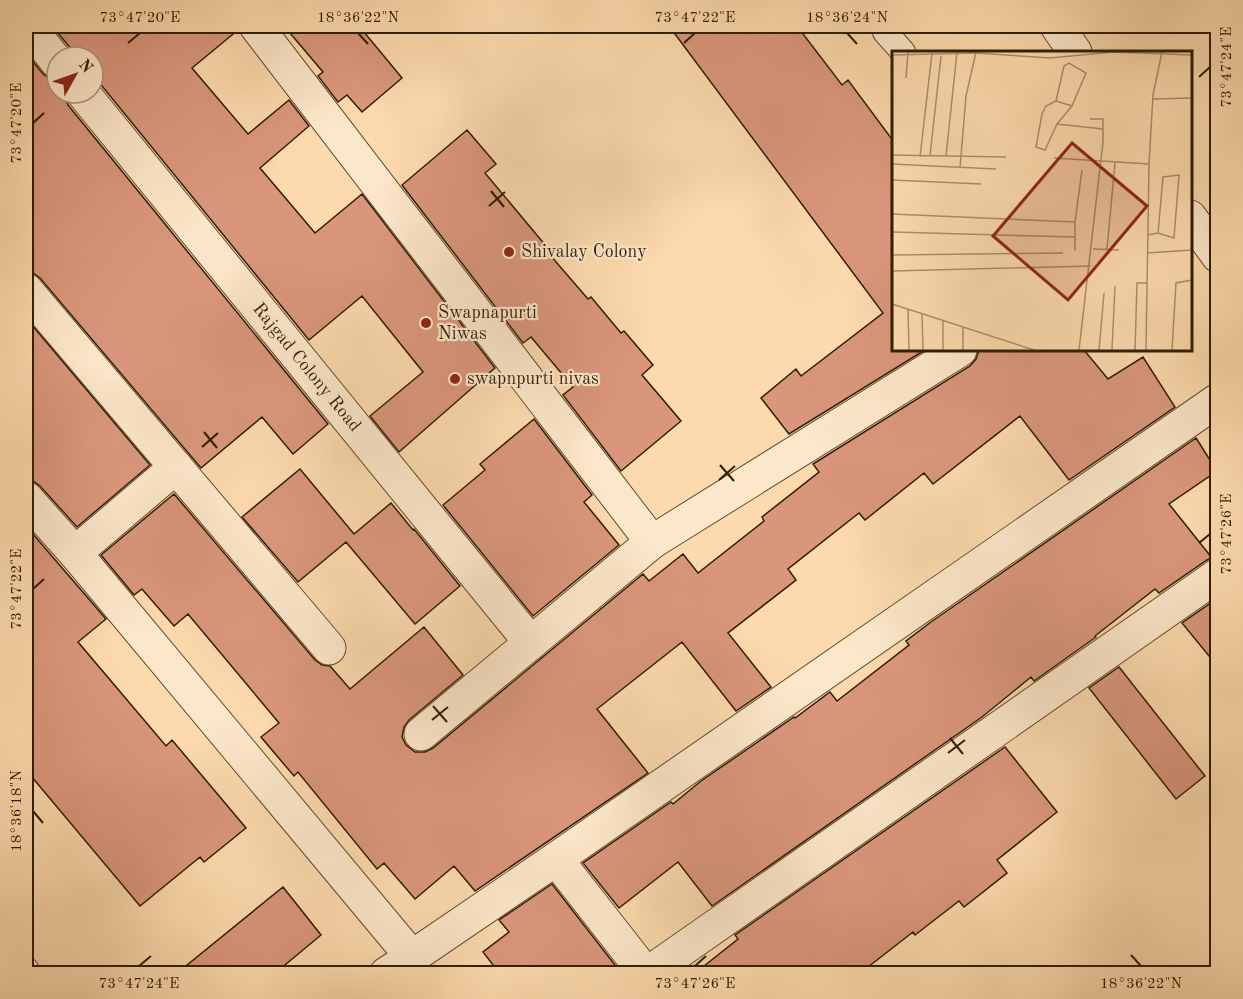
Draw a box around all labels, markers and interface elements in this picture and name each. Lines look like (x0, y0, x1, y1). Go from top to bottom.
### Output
text: 73°47'20"E (100, 11, 180, 26)
text: 18°36'22"N (317, 11, 399, 26)
text: 73°47'22"E (655, 11, 735, 26)
text: 18°36'24"N (806, 11, 888, 26)
text: 73°47'24"E (1220, 27, 1235, 107)
north arrow (45, 45, 105, 105)
inset map (892, 51, 1192, 351)
text: N (75, 57, 96, 77)
text: 73°47'20"E (10, 83, 25, 163)
place label: Shivalay Colony (521, 243, 647, 261)
marker: Shivalay Colony (502, 245, 516, 259)
street label: Rajgad Colony Road (249, 300, 364, 435)
place label: Swapnapurti Niwas (438, 304, 537, 343)
marker: Swapnapurti Niwas (419, 316, 433, 330)
place label: swapnpurti nivas (467, 370, 599, 388)
marker: swapnpurti nivas (448, 372, 462, 386)
text: 73°47'26"E (1220, 494, 1235, 574)
text: 73°47'22"E (10, 549, 25, 629)
text: 18°36'18"N (10, 770, 25, 852)
text: 73°47'24"E (99, 977, 179, 992)
text: 73°47'26"E (655, 977, 735, 992)
text: 18°36'22"N (1100, 977, 1182, 992)

